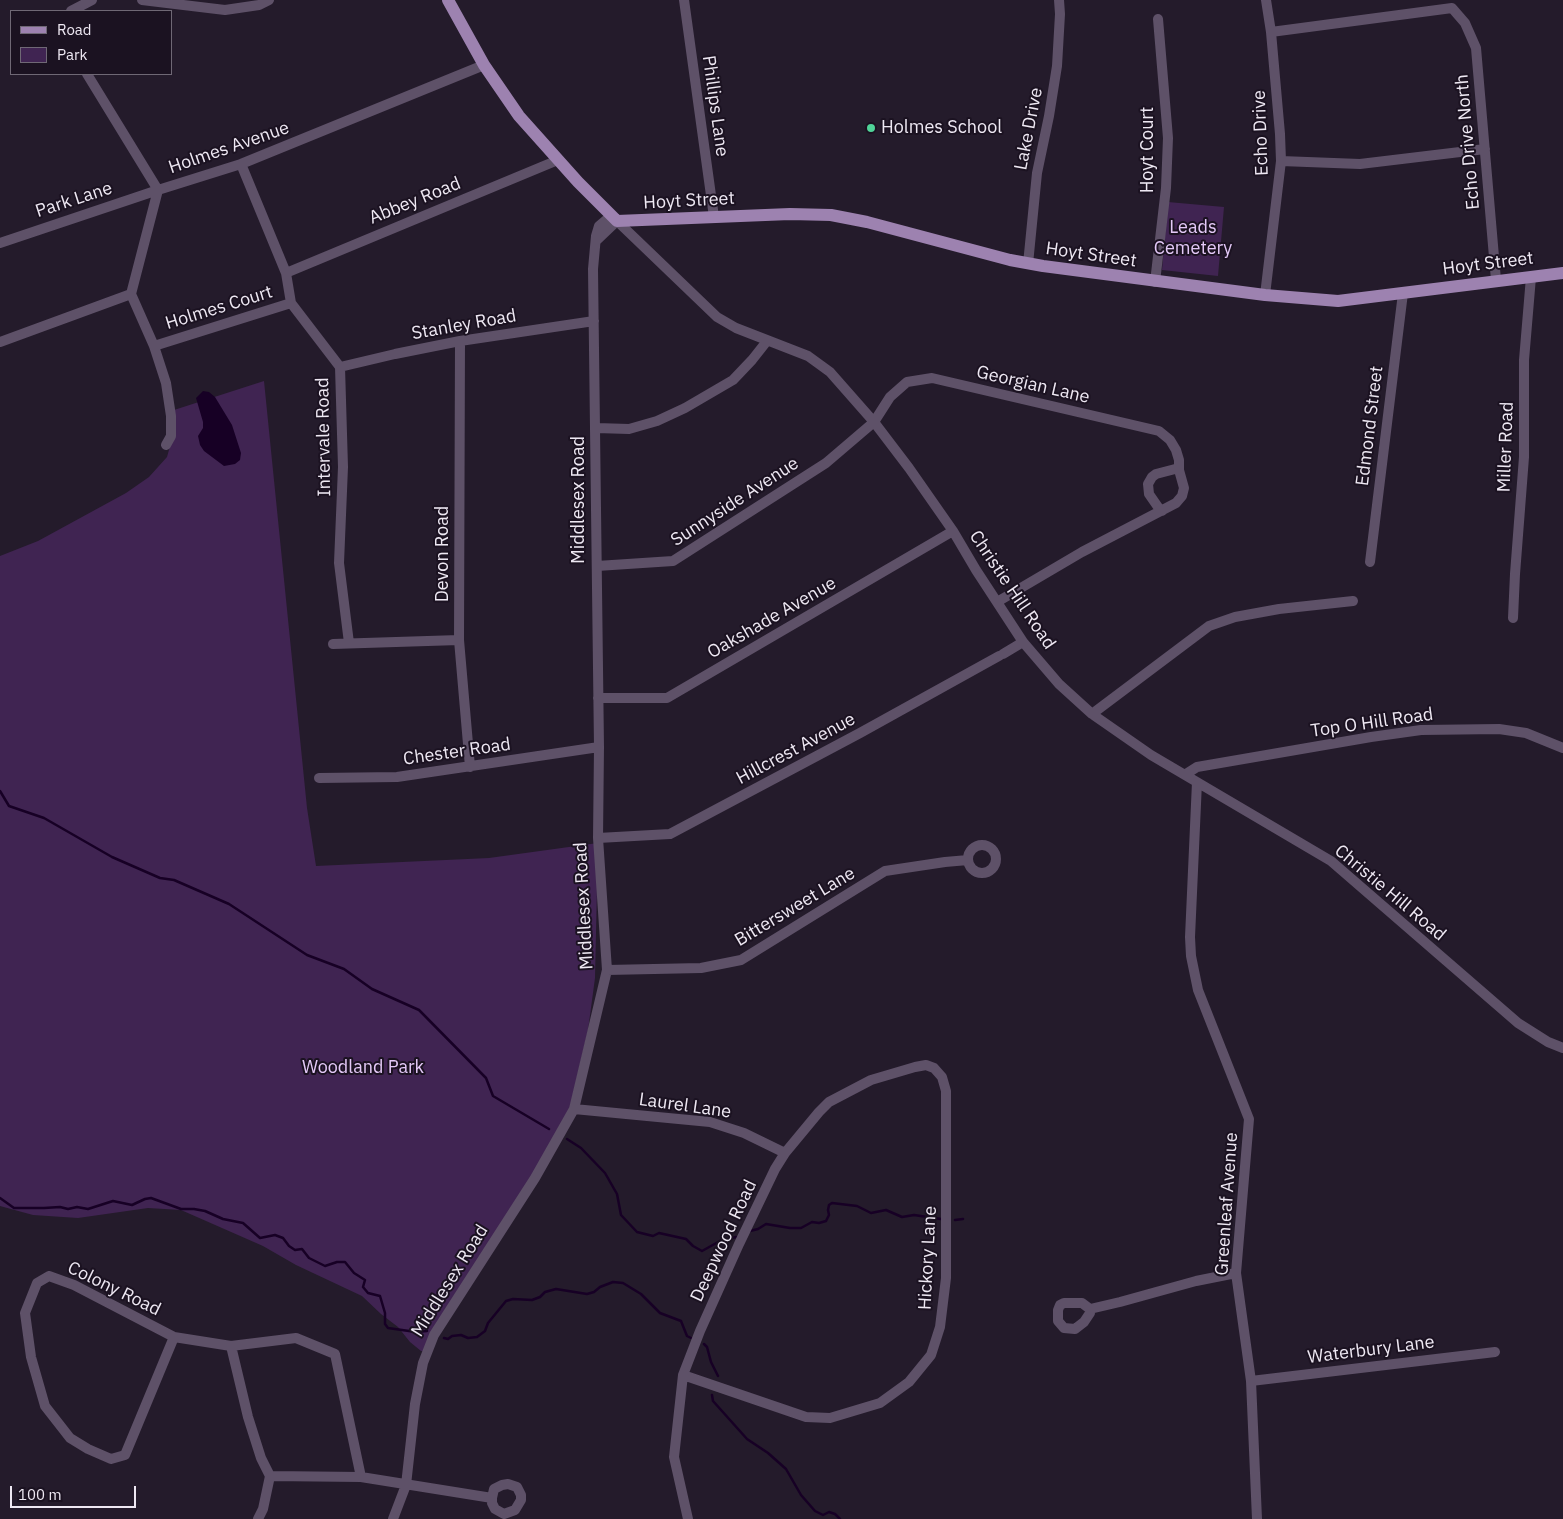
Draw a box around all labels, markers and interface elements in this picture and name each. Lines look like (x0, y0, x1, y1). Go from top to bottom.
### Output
legend (10, 10, 172, 75)
text: Road (57, 20, 92, 39)
text: Park (57, 45, 87, 64)
street label: Phillips Lane (697, 54, 733, 158)
street label: Echo Drive North (1451, 73, 1485, 211)
street label: Lake Drive (1010, 86, 1048, 172)
street label: Echo Drive (1249, 90, 1273, 176)
street label: Hoyt Court (1137, 107, 1159, 193)
street label: Holmes Avenue (166, 117, 292, 179)
place label: Holmes School (881, 117, 1002, 139)
marker: Holmes School (865, 122, 877, 134)
street label: Abbey Road (366, 173, 464, 229)
street label: Park Lane (33, 177, 115, 223)
street label: Hoyt Street (643, 188, 735, 214)
park label: Leads Cemetery (1154, 217, 1232, 260)
street label: Hoyt Street (1044, 238, 1138, 272)
street label: Hoyt Street (1441, 248, 1535, 280)
street label: Holmes Court (163, 281, 275, 335)
street label: Stanley Road (410, 305, 518, 345)
street label: Georgian Lane (974, 361, 1092, 409)
street label: Edmond Street (1352, 365, 1388, 487)
street label: Intervale Road (312, 377, 336, 497)
street label: Miller Road (1494, 401, 1518, 493)
street label: Middlesex Road (568, 436, 590, 564)
street label: Sunnyside Avenue (667, 453, 803, 551)
street label: Devon Road (432, 506, 454, 602)
street label: Christie Hill Road (964, 526, 1060, 654)
street label: Oakshade Avenue (704, 572, 840, 664)
street label: Top O Hill Road (1309, 704, 1435, 742)
street label: Hillcrest Avenue (733, 709, 859, 789)
street label: Chester Road (402, 734, 512, 770)
street label: Christie Hill Road (1330, 840, 1450, 946)
street label: Middlesex Road (570, 842, 598, 970)
street label: Bittersweet Lane (731, 863, 859, 951)
park label: Woodland Park (302, 1057, 424, 1079)
street label: Laurel Lane (637, 1089, 733, 1123)
street label: Greenleaf Avenue (1211, 1132, 1243, 1276)
street label: Deepwood Road (686, 1177, 762, 1305)
street label: Hickory Lane (914, 1205, 942, 1311)
street label: Middlesex Road (407, 1221, 493, 1341)
street label: Colony Road (64, 1257, 164, 1321)
street label: Waterbury Lane (1306, 1332, 1436, 1368)
scale bar (12, 1476, 139, 1508)
text: 100 m (18, 1485, 62, 1504)

